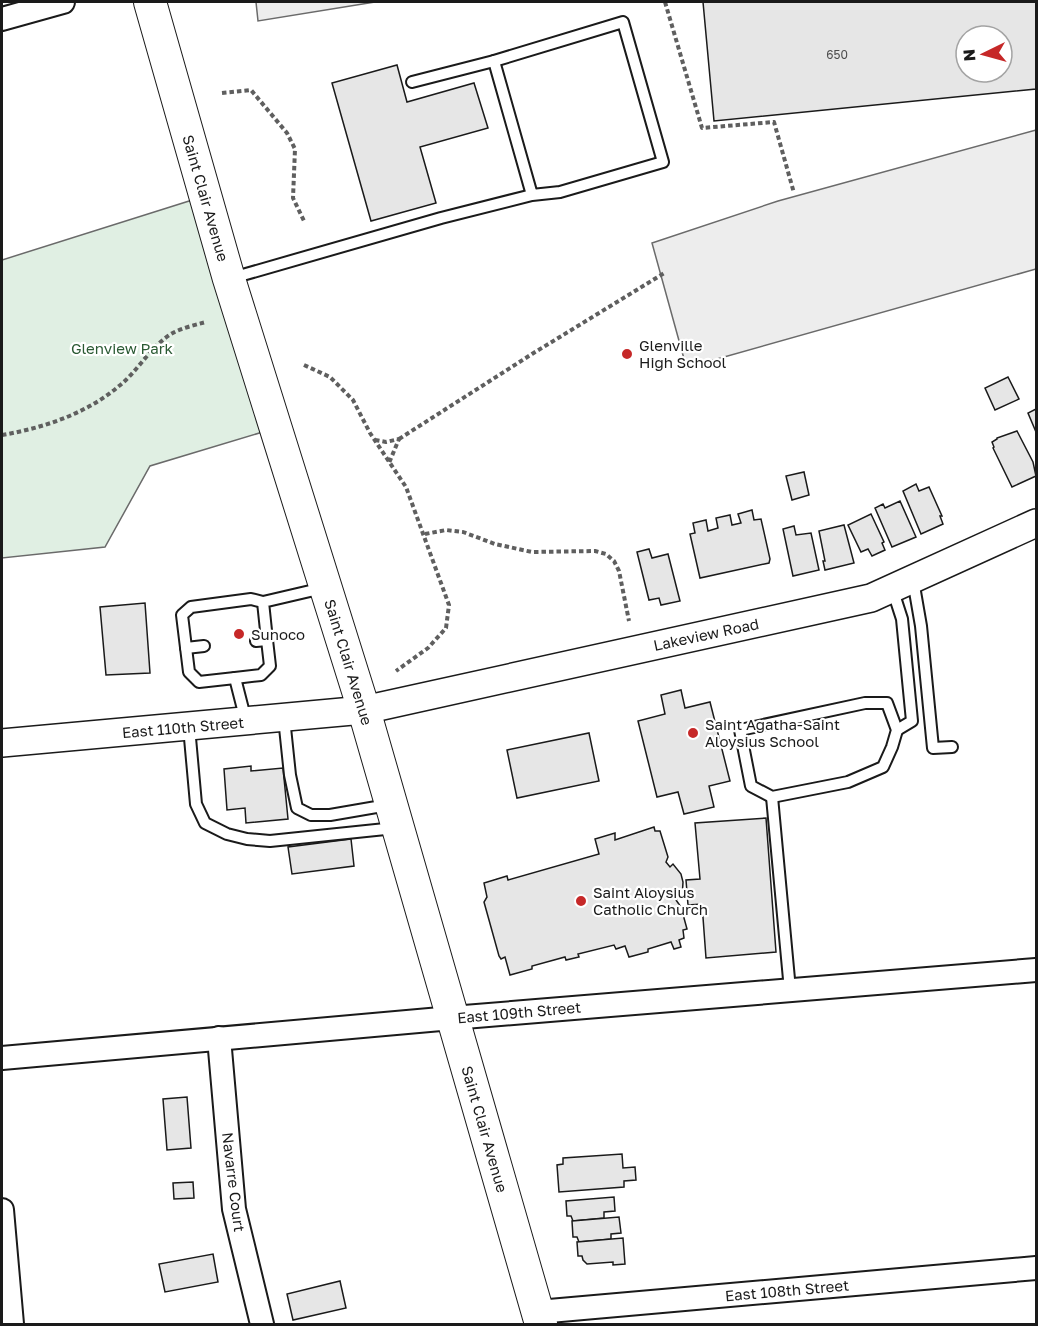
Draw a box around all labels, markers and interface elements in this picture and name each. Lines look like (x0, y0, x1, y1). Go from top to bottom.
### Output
north arrow (954, 24, 1014, 84)
house number: 650 (826, 47, 848, 62)
text: N (959, 48, 980, 62)
street label: Saint Clair Avenue (179, 133, 233, 264)
place label: Glenville High School (639, 336, 727, 371)
park label: Glenview Park (71, 339, 174, 357)
marker: Glenville High School (620, 347, 634, 361)
street label: Saint Clair Avenue (321, 597, 377, 728)
street label: Lakeview Road (652, 614, 760, 654)
place label: Sunoco (251, 625, 305, 643)
marker: Sunoco (232, 627, 246, 641)
street label: East 110th Street (121, 713, 245, 741)
place label: Saint Agatha-Saint Aloysius School (705, 715, 840, 750)
marker: Saint Agatha-Saint Aloysius School (686, 726, 700, 740)
place label: Saint Aloysius Catholic Church (593, 883, 708, 918)
marker: Saint Aloysius Catholic Church (574, 894, 588, 908)
street label: East 109th Street (456, 998, 582, 1026)
street label: Saint Clair Avenue (458, 1064, 512, 1195)
street label: Navarre Court (219, 1131, 249, 1233)
street label: East 108th Street (724, 1276, 850, 1304)

